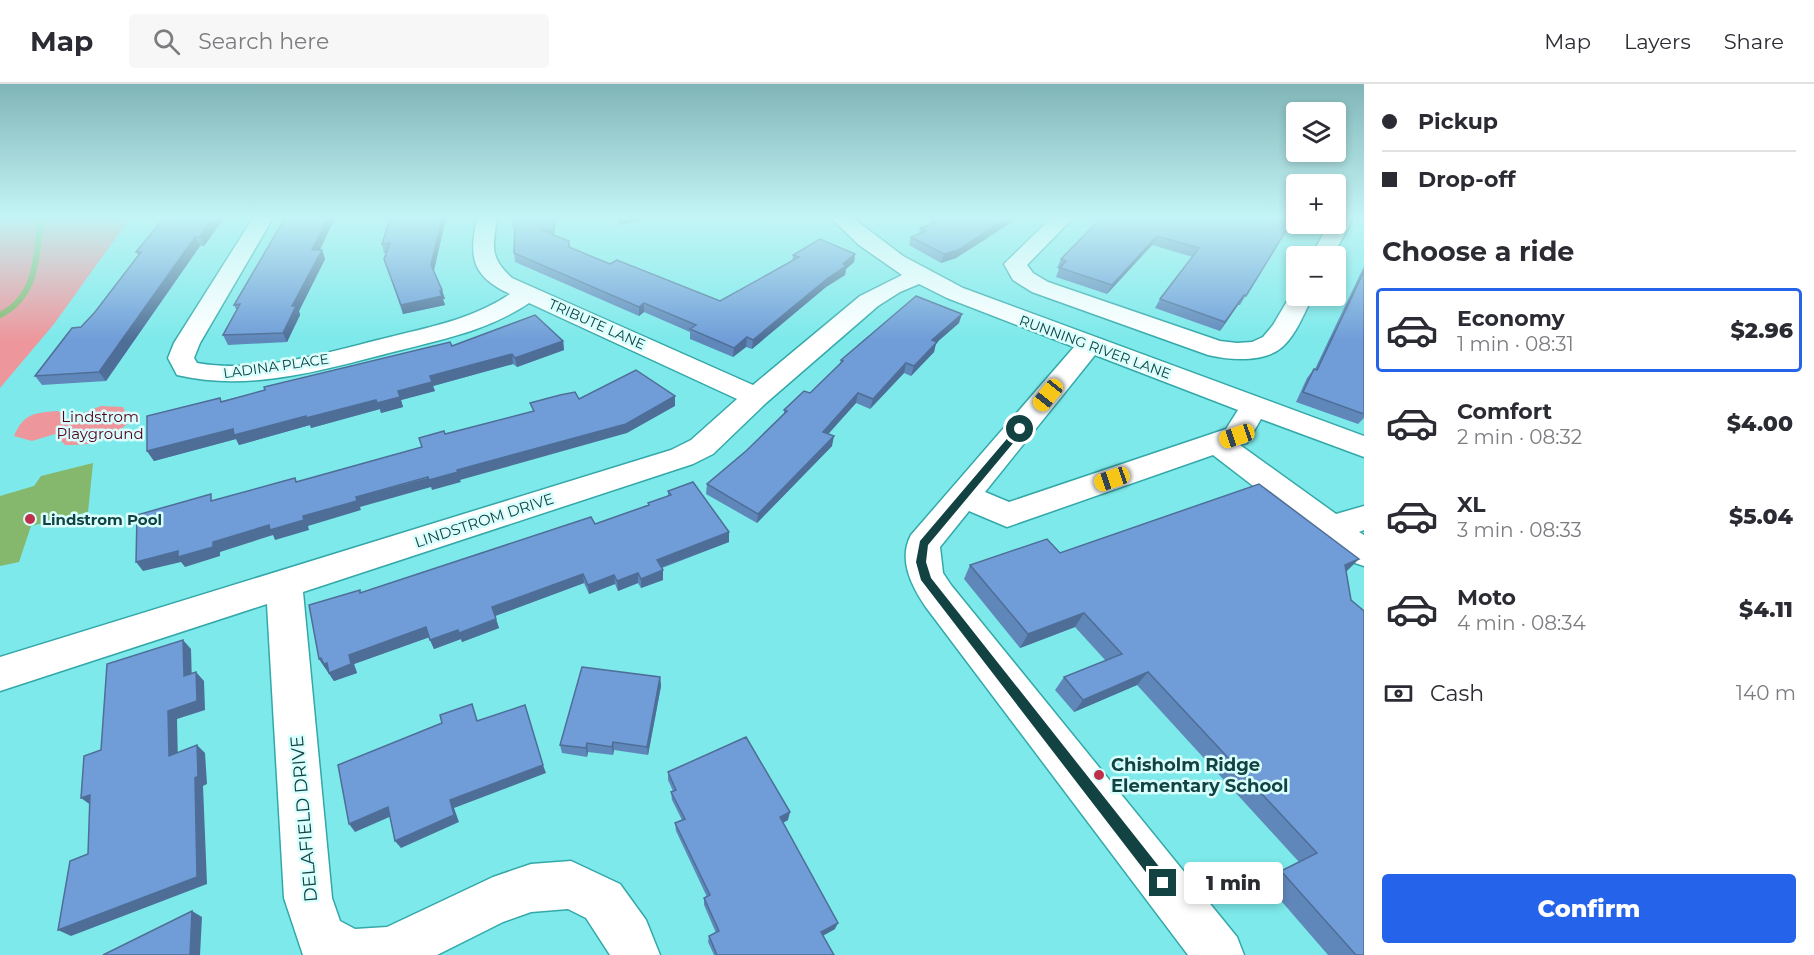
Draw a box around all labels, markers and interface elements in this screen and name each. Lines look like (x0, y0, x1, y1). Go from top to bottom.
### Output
search box (129, 14, 549, 68)
text: Map (30, 24, 93, 58)
icon: search (150, 25, 183, 58)
text: Search here (198, 28, 329, 55)
text: Map (1544, 29, 1591, 54)
text: Layers (1624, 29, 1691, 54)
text: Share (1724, 29, 1784, 54)
map controls (1286, 102, 1346, 306)
button: layers (1286, 102, 1346, 162)
text: Pickup (1418, 108, 1498, 135)
text: Drop-off (1418, 166, 1516, 193)
button: + (1286, 174, 1346, 234)
text: Choose a ride (1382, 235, 1574, 268)
button: − (1286, 246, 1346, 306)
street label: TRIBUTE LANE (546, 295, 648, 353)
icon: car (1385, 303, 1439, 357)
text: Economy (1457, 305, 1565, 332)
street label: RUNNING RIVER LANE (1017, 311, 1173, 383)
text: $2.96 (1731, 317, 1793, 344)
text: 1 min · 08:31 (1457, 332, 1574, 356)
street label: LADINA PLACE (222, 350, 330, 382)
car (1030, 375, 1066, 415)
icon: car (1385, 396, 1439, 450)
text: Comfort (1457, 398, 1552, 425)
park label: Lindstrom Playground (56, 407, 144, 443)
text: $4.00 (1727, 410, 1793, 437)
route start (1006, 415, 1033, 442)
car (1217, 422, 1257, 450)
text: 2 min · 08:32 (1457, 425, 1582, 449)
car (1092, 465, 1132, 493)
street label: LINDSTROM DRIVE (412, 489, 556, 551)
icon: car (1385, 489, 1439, 543)
text: XL (1457, 491, 1486, 518)
text: $5.04 (1729, 503, 1793, 530)
place label: Lindstrom Pool (42, 510, 162, 529)
marker: Lindstrom Pool (23, 512, 37, 526)
text: 3 min · 08:33 (1457, 518, 1582, 542)
icon: car (1385, 582, 1439, 636)
text: Moto (1457, 584, 1516, 611)
text: $4.11 (1739, 596, 1793, 623)
text: 4 min · 08:34 (1457, 611, 1586, 635)
icon: cash (1382, 677, 1415, 710)
text: Cash (1430, 680, 1484, 707)
text: 140 m (1736, 681, 1796, 705)
street label: DELAFIELD DRIVE (286, 735, 322, 903)
place label: Chisholm Ridge Elementary School (1111, 754, 1288, 797)
marker: Chisholm Ridge Elementary School (1092, 768, 1106, 782)
callout: 1 min (1184, 862, 1283, 904)
route end (1149, 869, 1176, 896)
text: 1 min (1206, 871, 1261, 895)
button: Confirm (1382, 874, 1796, 943)

